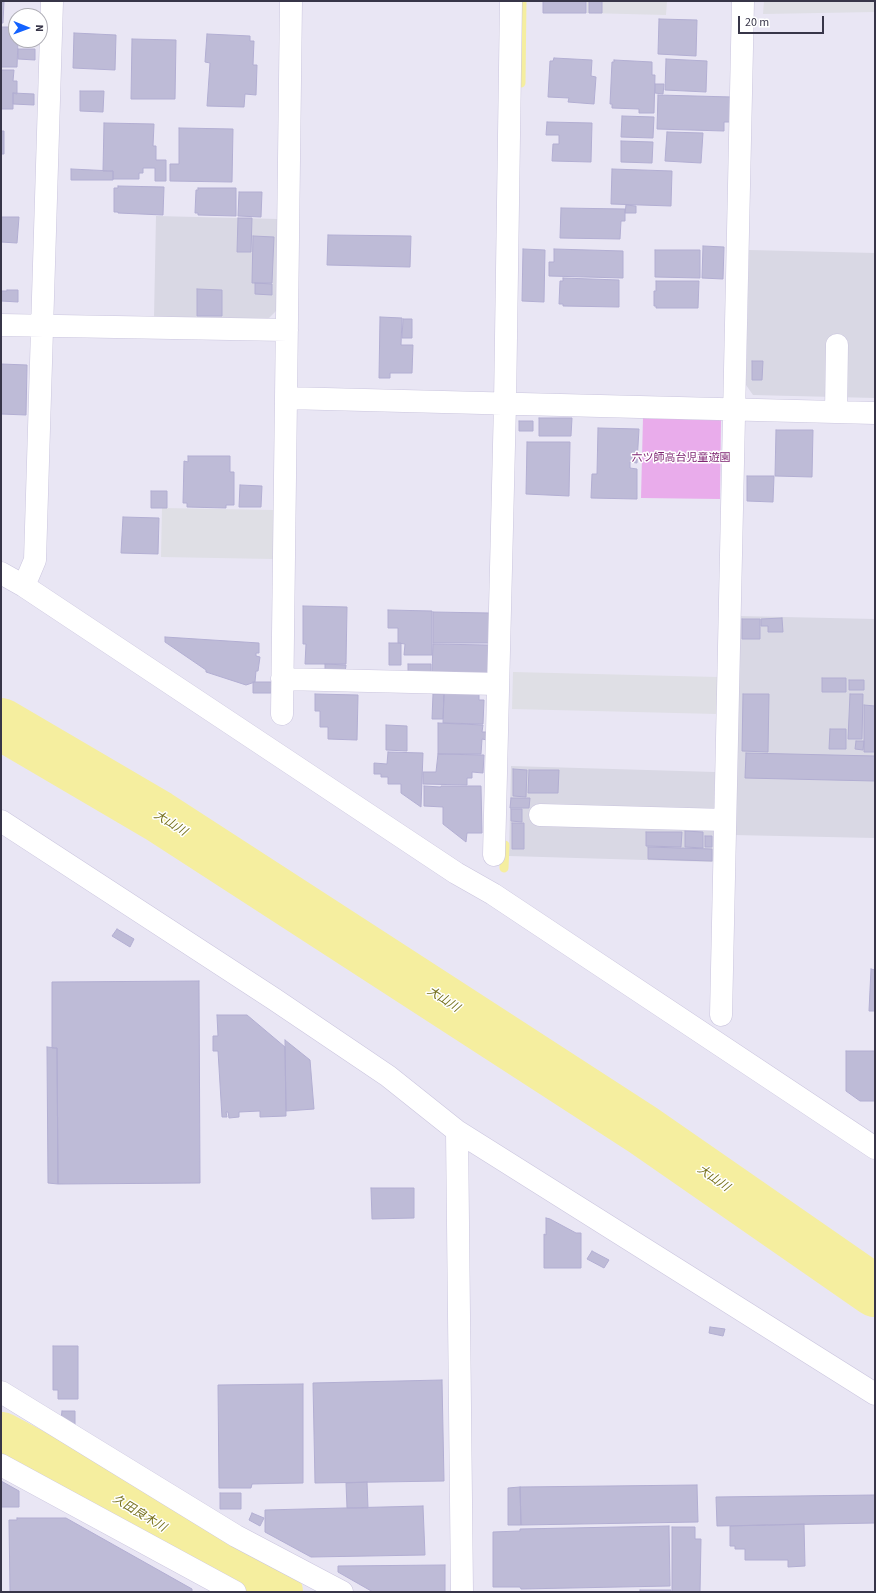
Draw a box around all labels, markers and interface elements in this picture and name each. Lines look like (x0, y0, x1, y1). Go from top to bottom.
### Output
north arrow (8, 8, 48, 48)
scale bar (740, 8, 826, 34)
text: 20 m (745, 14, 769, 31)
text: N (32, 24, 47, 32)
park label: 六ツ師高台児童遊園 (632, 452, 730, 466)
water label: 大山川 (151, 808, 189, 840)
water label: 大山川 (424, 984, 462, 1016)
water label: 大山川 (694, 1163, 732, 1195)
water label: 久田良木川 (110, 1492, 168, 1536)

